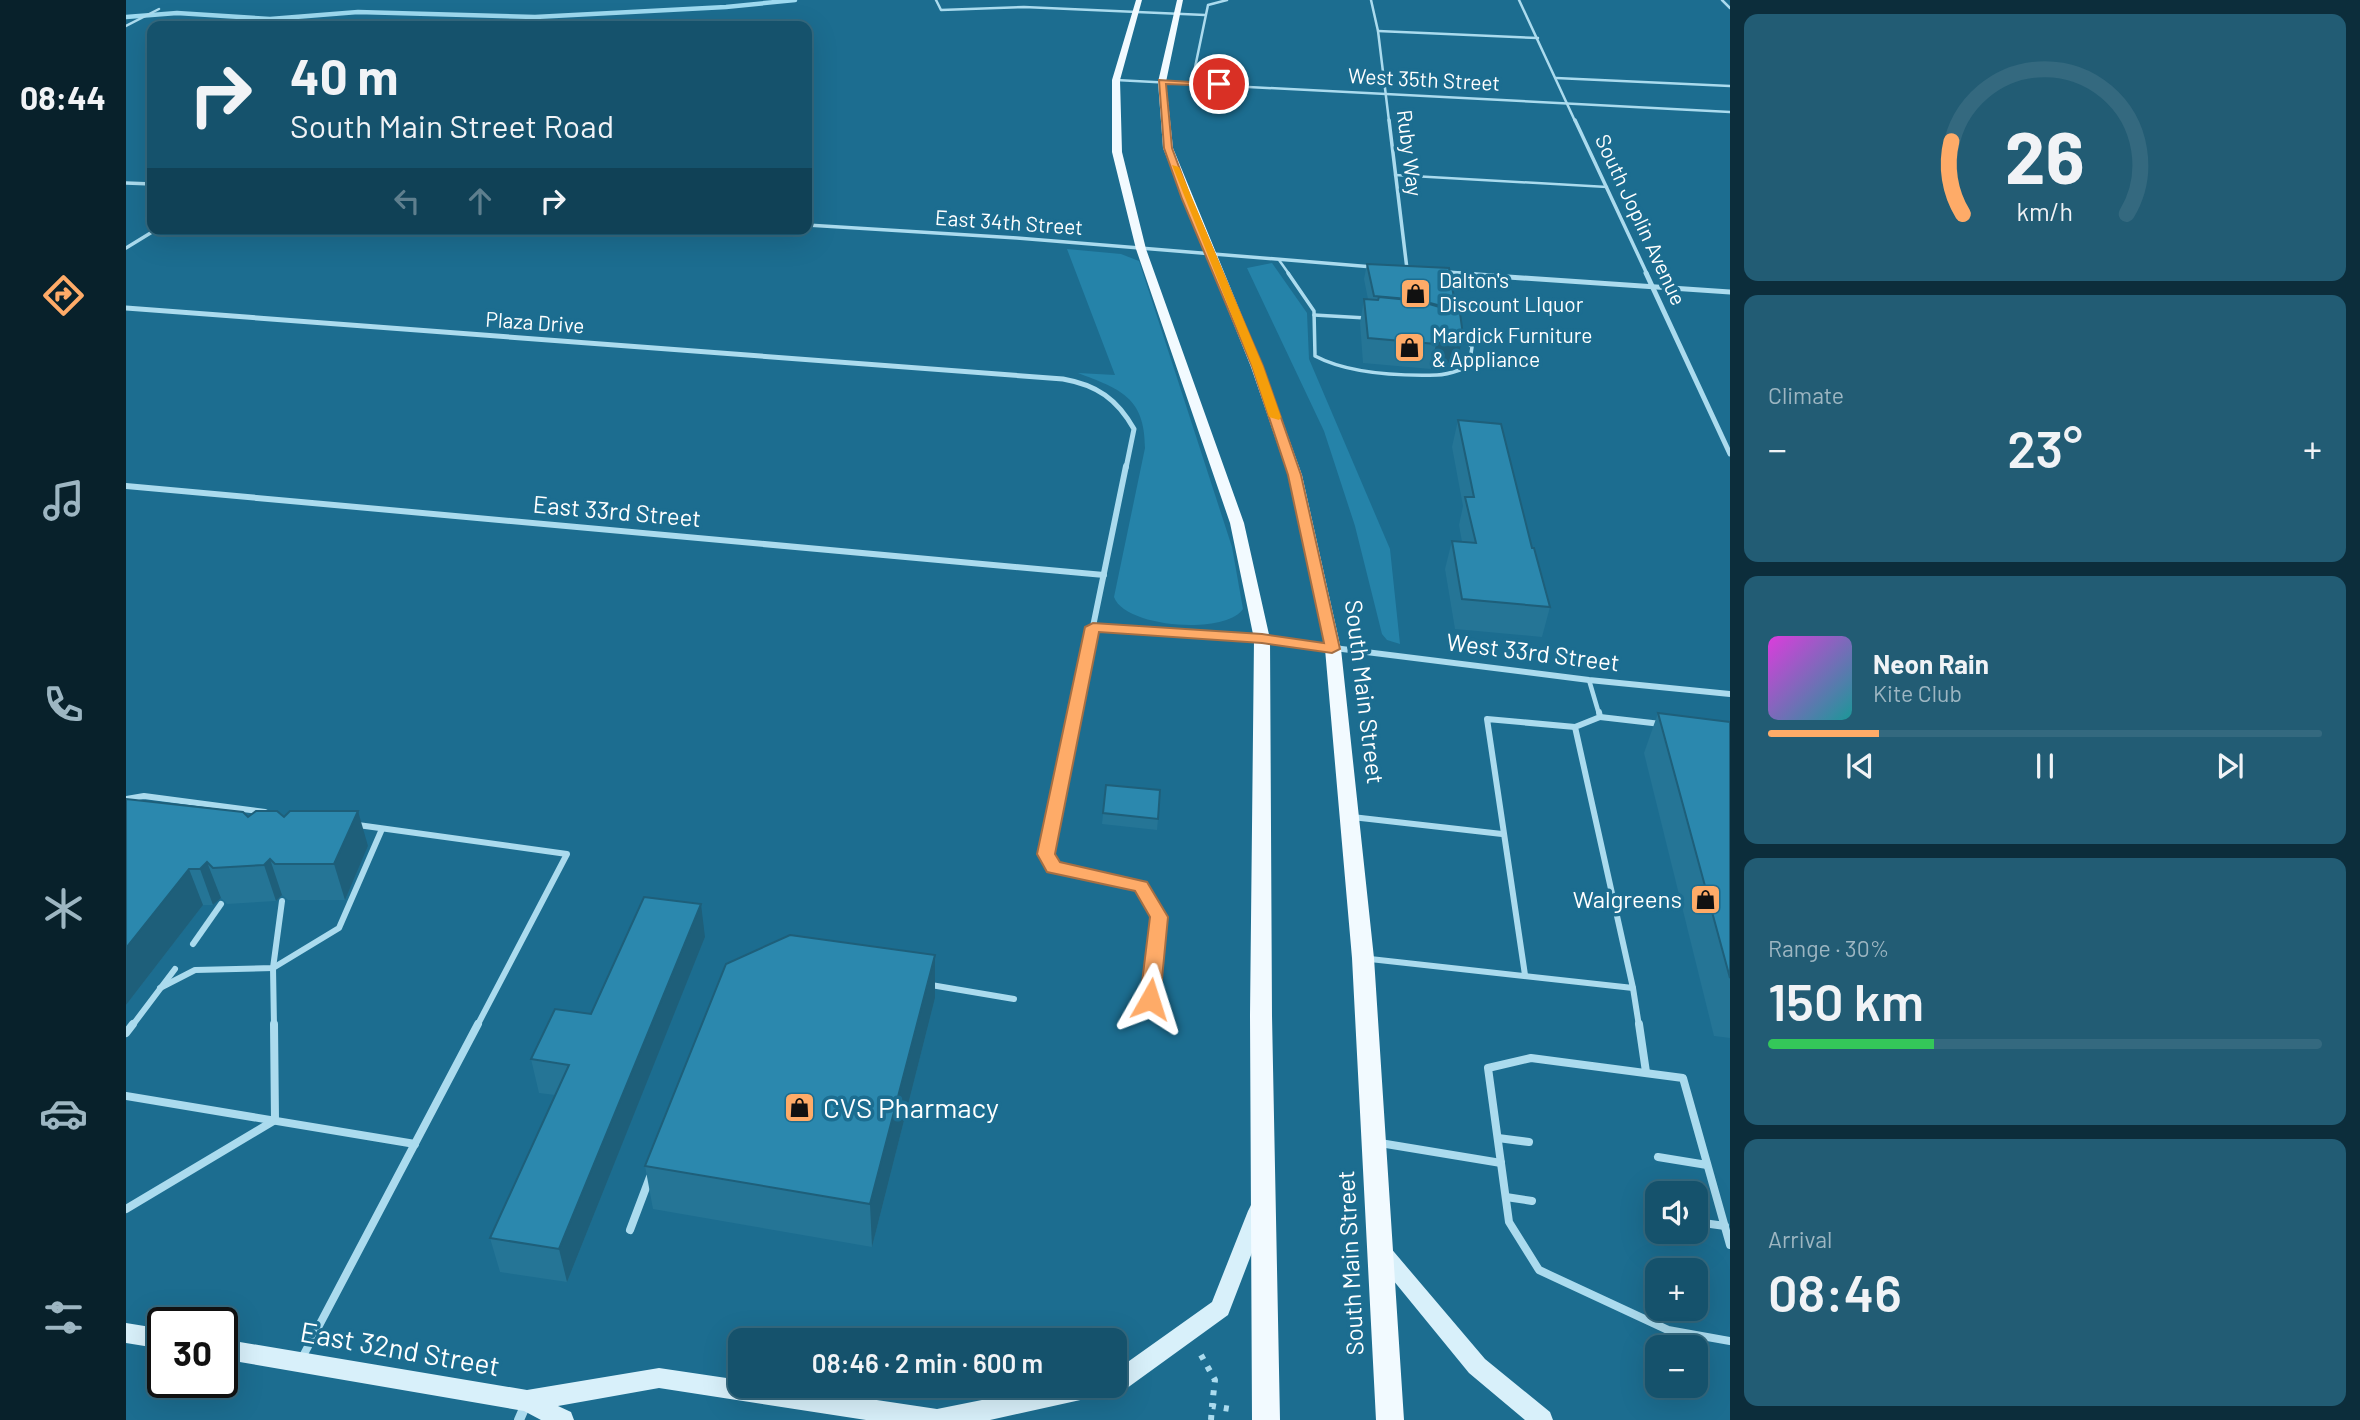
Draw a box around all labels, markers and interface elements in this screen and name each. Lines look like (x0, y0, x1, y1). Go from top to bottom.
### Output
text: 40 m (290, 46, 398, 105)
icon: right (175, 49, 266, 140)
pin (1189, 54, 1249, 114)
street label: West 35th Street (1347, 62, 1501, 95)
icon: arrive (1200, 65, 1238, 103)
text: 08:44 (20, 78, 106, 116)
text: South Main Street Road (290, 106, 614, 144)
street label: Ruby Way (1393, 108, 1428, 198)
text: 26 (2005, 111, 2085, 199)
street label: South Joplin Avenue (1591, 130, 1692, 309)
icon: left (388, 182, 426, 220)
icon: ahead (461, 182, 499, 220)
icon: right (534, 182, 572, 220)
text: km/h (2017, 195, 2073, 225)
street label: East 34th Street (934, 204, 1084, 239)
place label: Dalton's Discount LIquor (1439, 267, 1584, 316)
icon: directions (39, 271, 88, 320)
shop icon: Dalton's Discount LIquor (1399, 276, 1433, 310)
street label: Plaza Drive (485, 306, 585, 337)
place label: Mardick Furniture & Appliance (1432, 322, 1593, 371)
shop icon: Mardick Furniture & Appliance (1392, 331, 1426, 365)
text: Climate (1768, 381, 1844, 409)
text: 23° (2007, 416, 2083, 478)
text: − (1768, 425, 1787, 471)
text: + (2303, 425, 2322, 471)
icon: music (39, 476, 88, 525)
street label: East 33rd Street (532, 489, 702, 532)
street label: South Main Street (1340, 598, 1391, 786)
street label: West 33rd Street (1445, 626, 1621, 677)
text: Neon Rain (1873, 648, 1989, 679)
text: Kite Club (1873, 679, 1962, 707)
icon: phone (39, 680, 88, 729)
icon: previous (1841, 747, 1879, 785)
icon: pause (2026, 747, 2064, 785)
icon: next (2211, 747, 2249, 785)
shop icon: Walgreens (1688, 883, 1722, 917)
icon: climate (39, 884, 88, 933)
place label: Walgreens (1573, 884, 1682, 913)
text: Range · 30% (1768, 934, 1889, 962)
position arrow (1113, 962, 1187, 1036)
text: 150 km (1768, 969, 1924, 1031)
icon: car (39, 1089, 88, 1138)
place label: CVS Pharmacy (823, 1090, 999, 1124)
shop icon: CVS Pharmacy (783, 1091, 817, 1125)
street label: South Main Street (1330, 1170, 1369, 1356)
map controls (1645, 1181, 1708, 1398)
button: sound (1645, 1181, 1708, 1244)
text: Arrival (1768, 1225, 1832, 1253)
button: + (1645, 1258, 1708, 1321)
text: 08:46 (1768, 1260, 1902, 1322)
icon: filters (39, 1293, 88, 1342)
speed limit sign: 30 (147, 1307, 238, 1398)
street label: East 32nd Street (298, 1314, 503, 1382)
button: − (1645, 1335, 1708, 1398)
text: 08:46 · 2 min · 600 m (812, 1347, 1043, 1378)

